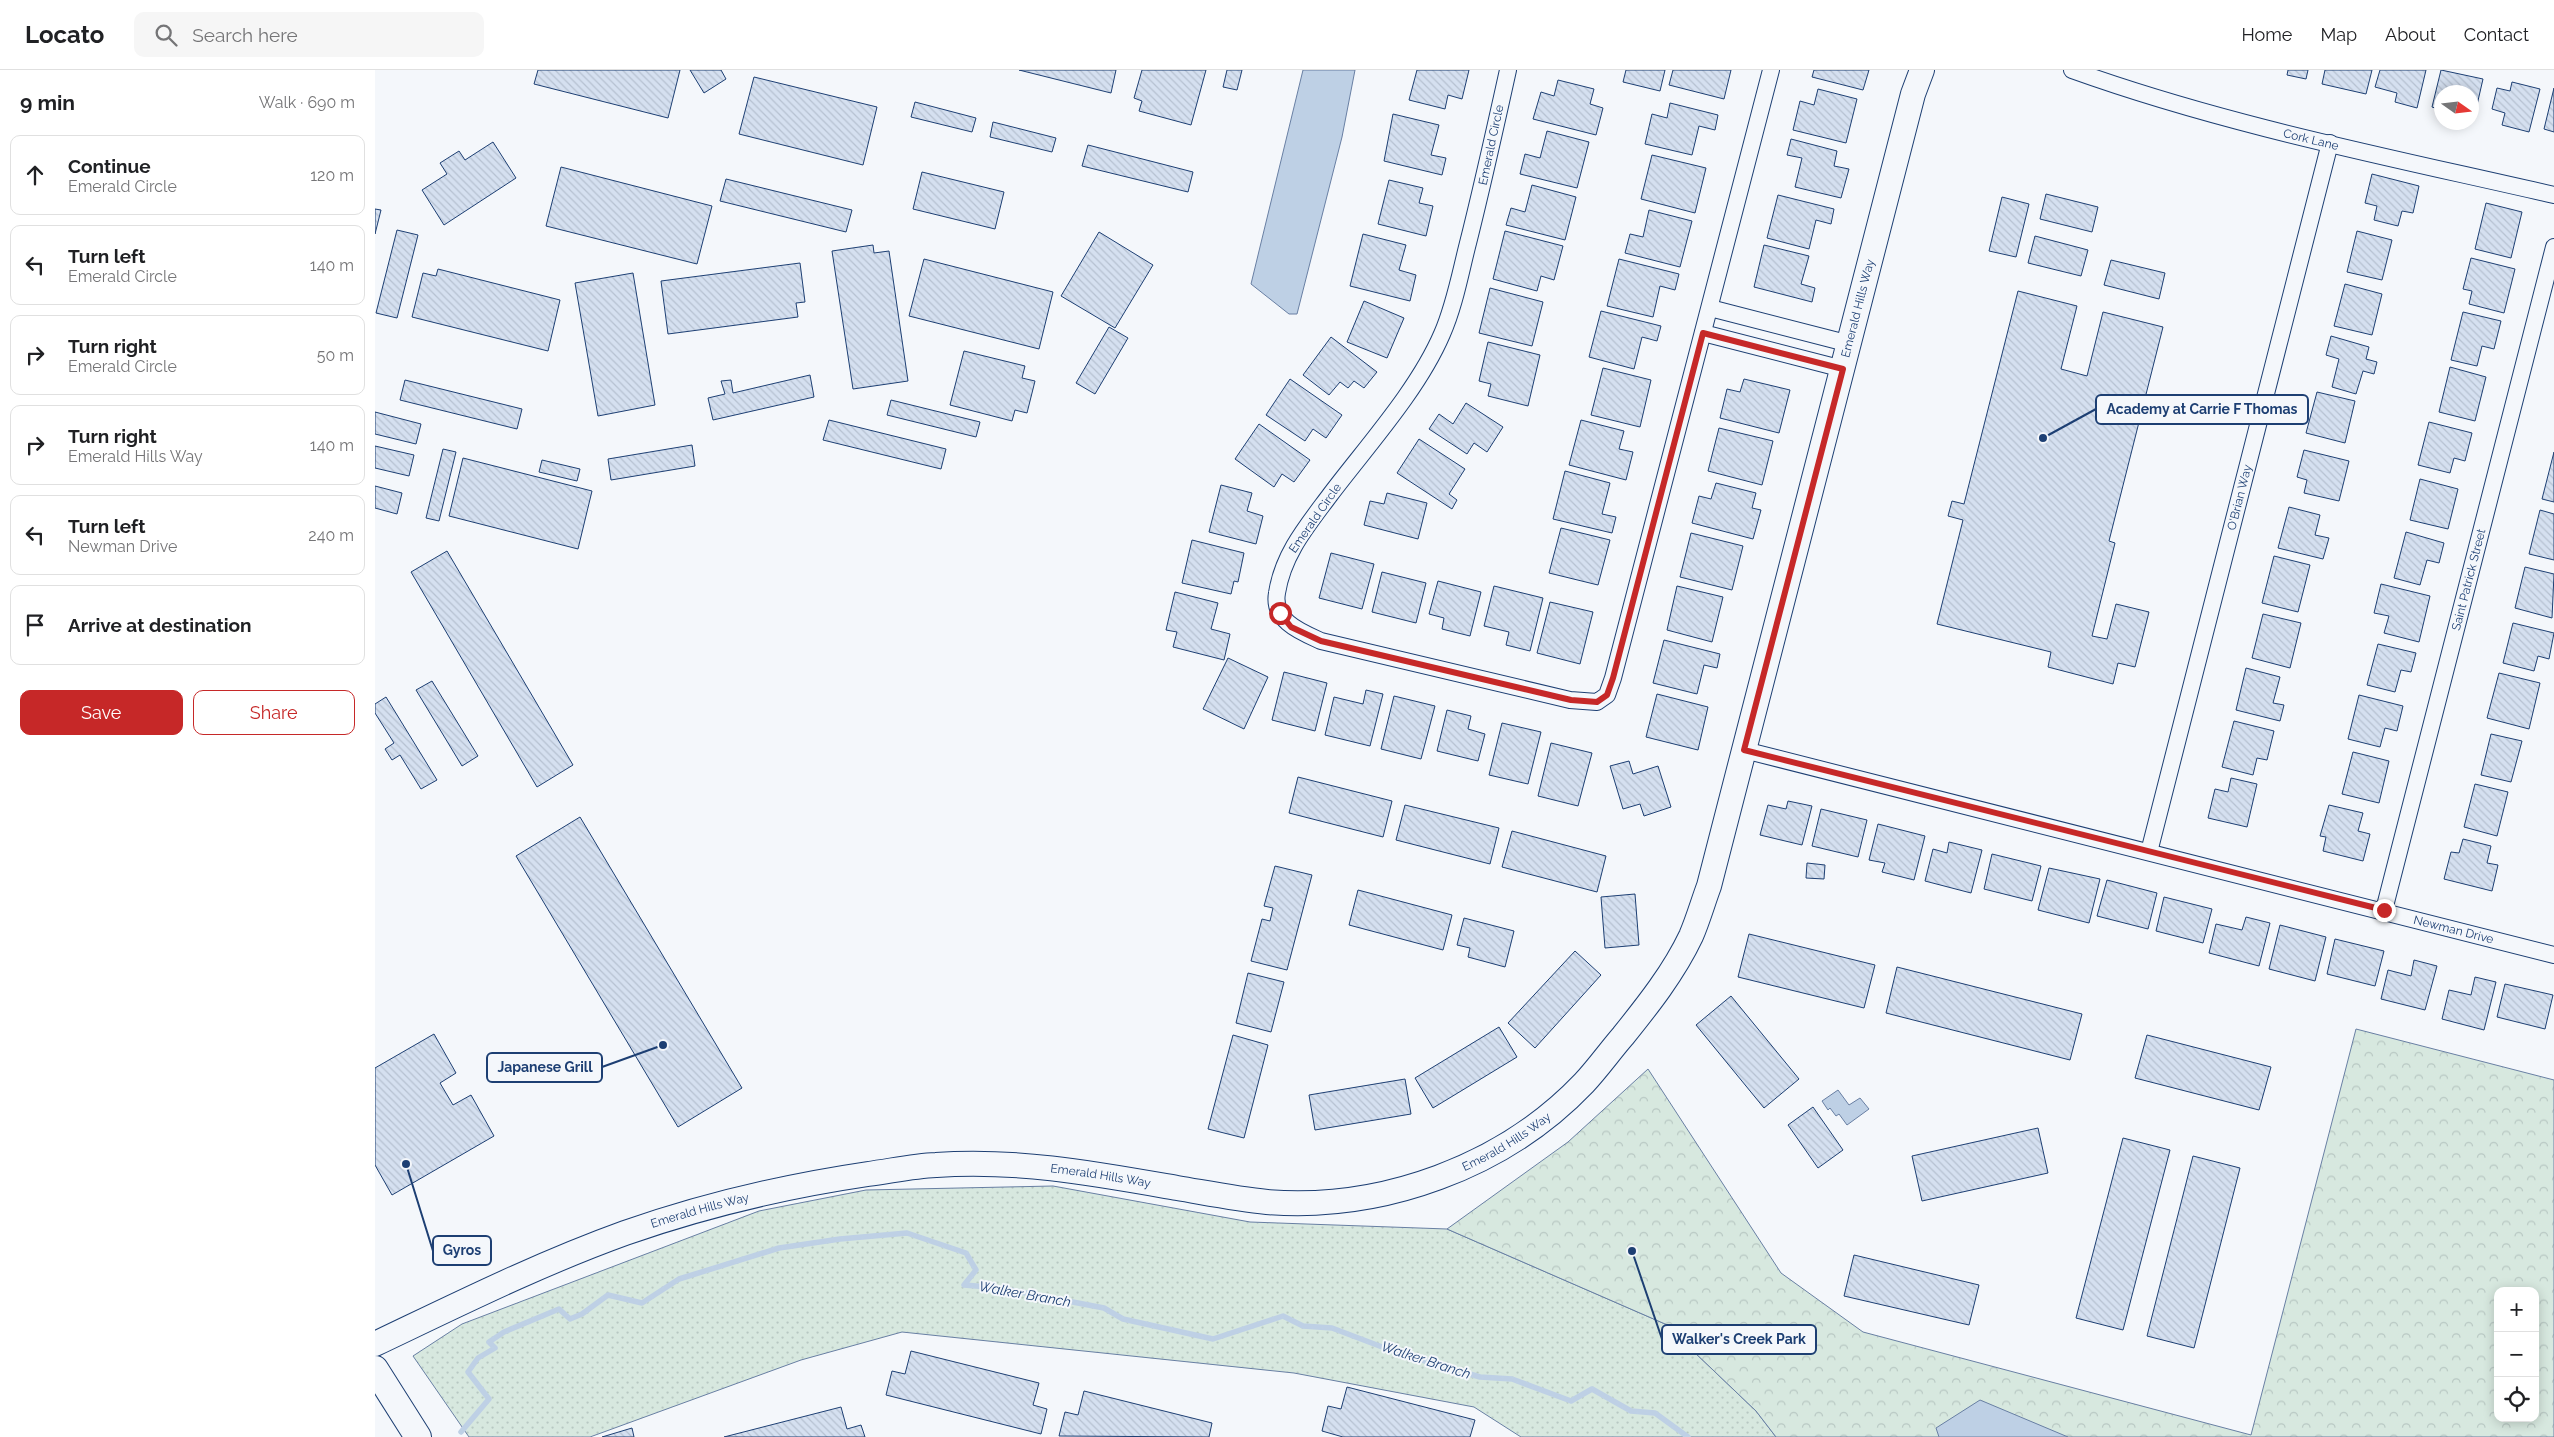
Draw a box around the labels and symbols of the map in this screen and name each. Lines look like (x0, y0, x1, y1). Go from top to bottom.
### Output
north arrow (2434, 85, 2479, 130)
street label: Emerald Circle (1476, 104, 1506, 186)
street label: Cork Lane (2282, 126, 2340, 153)
street label: Emerald Hills Way (1838, 257, 1877, 359)
callout: Academy at Carrie F Thomas (2096, 395, 2308, 424)
text: Academy at Carrie F Thomas (2107, 401, 2298, 417)
street label: O'Brian Way (2224, 463, 2255, 532)
street label: Emerald Circle (1286, 481, 1344, 555)
street label: Saint Patrick Street (2449, 527, 2488, 632)
route start (1269, 602, 1292, 625)
route end (2373, 899, 2396, 922)
street label: Newman Drive (2412, 913, 2495, 946)
callout: Japanese Grill (487, 1053, 602, 1082)
text: Japanese Grill (497, 1059, 593, 1075)
street label: Emerald Hills Way (1460, 1109, 1554, 1174)
street label: Emerald Hills Way (1050, 1161, 1152, 1190)
street label: Emerald Hills Way (649, 1190, 751, 1231)
callout: Gyros (433, 1236, 491, 1265)
text: Gyros (443, 1242, 481, 1258)
water label: Walker Branch (978, 1278, 1072, 1310)
callout: Walker's Creek Park (1662, 1325, 1816, 1354)
text: Walker's Creek Park (1672, 1331, 1806, 1347)
water label: Walker Branch (1379, 1338, 1473, 1382)

